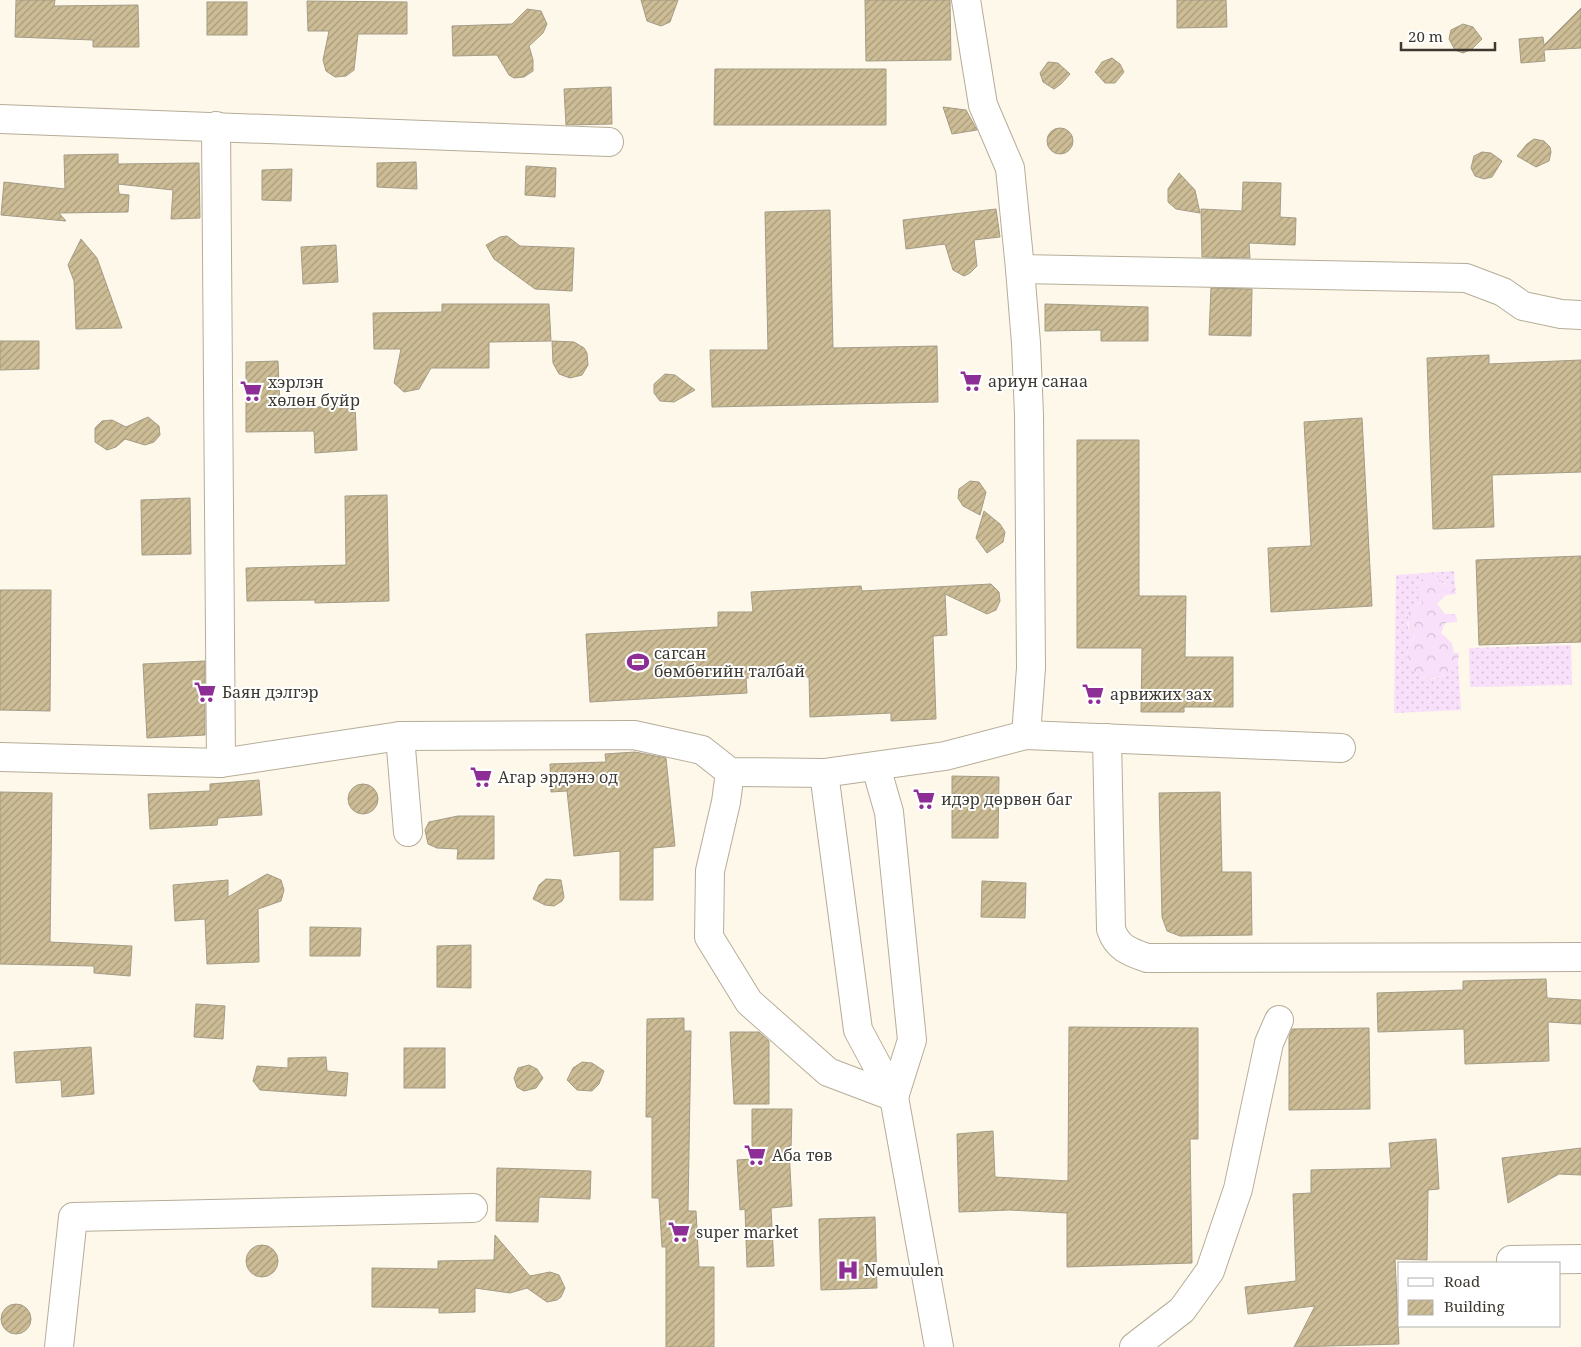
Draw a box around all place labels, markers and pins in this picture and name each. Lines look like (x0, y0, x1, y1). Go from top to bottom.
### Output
supermarket icon: ариун санаа (958, 368, 984, 394)
place label: ариун санаа (988, 370, 1088, 392)
place label: хэрлэн хөлөн буйр (268, 371, 360, 411)
supermarket icon: хэрлэн хөлөн буйр (238, 378, 264, 404)
place label: сагсан бөмбөгийн талбай (654, 642, 805, 682)
sports icon: сагсан бөмбөгийн талбай (625, 649, 651, 675)
supermarket icon: Баян дэлгэр (192, 679, 218, 705)
place label: Баян дэлгэр (222, 681, 319, 703)
supermarket icon: арвижих зах (1080, 681, 1106, 707)
place label: арвижих зах (1110, 683, 1213, 705)
supermarket icon: Агар эрдэнэ од (468, 764, 494, 790)
place label: Агар эрдэнэ од (498, 766, 618, 788)
supermarket icon: идэр дөрвөн баг (911, 786, 937, 812)
place label: идэр дөрвөн баг (941, 788, 1073, 810)
supermarket icon: Аба төв (742, 1142, 768, 1168)
place label: Аба төв (772, 1144, 833, 1166)
supermarket icon: super market (666, 1219, 692, 1245)
place label: super market (696, 1221, 799, 1243)
hospital icon: Nemuulen (835, 1257, 861, 1283)
place label: Nemuulen (864, 1259, 944, 1281)

